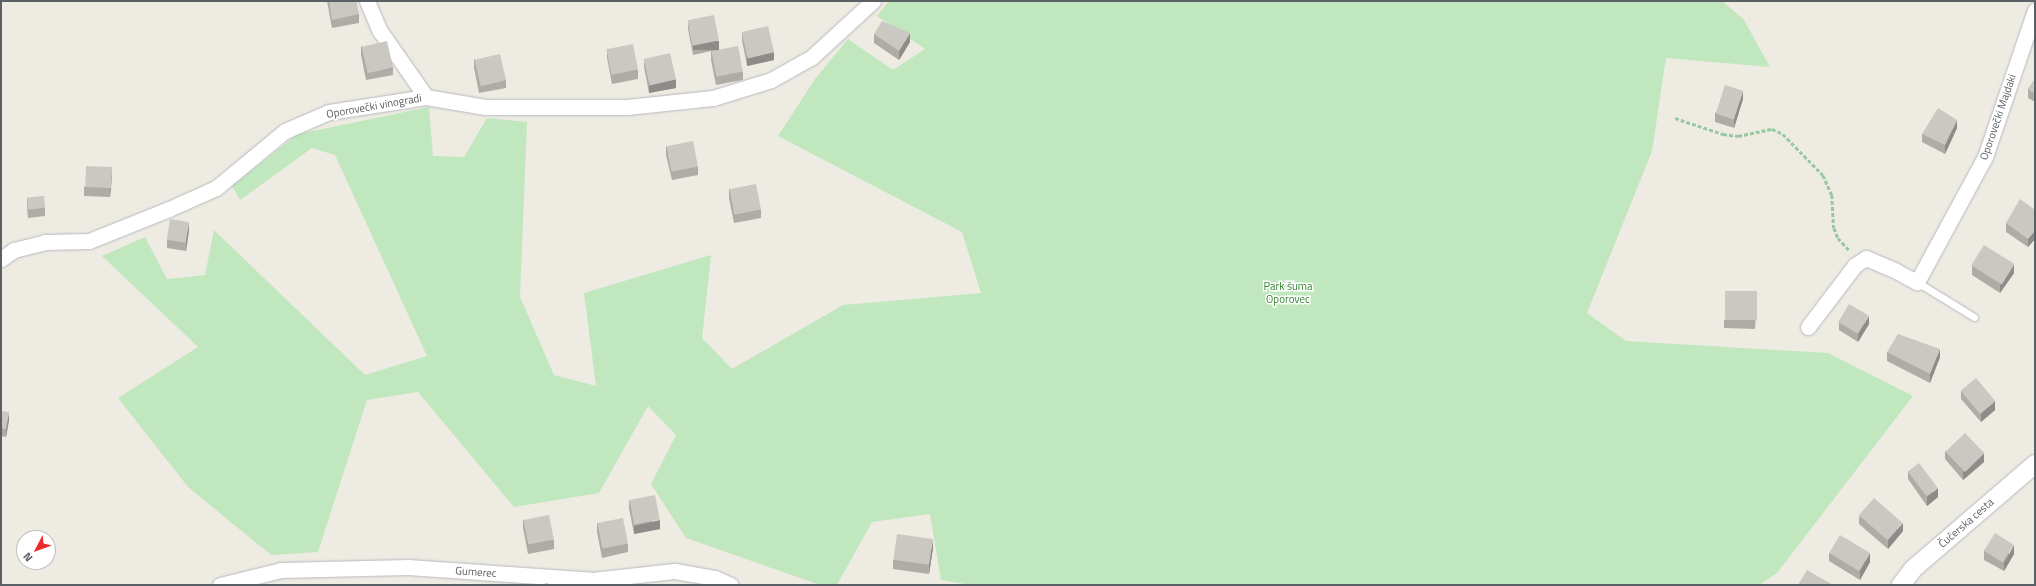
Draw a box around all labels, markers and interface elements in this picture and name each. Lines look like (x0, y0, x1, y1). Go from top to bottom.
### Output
street label: Oporovečki Majdaki (1977, 72, 2019, 162)
street label: Oporovečki vinogradi (325, 91, 423, 121)
park label: Park šuma Oporovec (1263, 280, 1313, 306)
street label: Čučerska cesta (1936, 495, 1996, 551)
north arrow (16, 530, 56, 570)
text: N (19, 549, 36, 565)
street label: Gumerec (455, 564, 497, 580)

